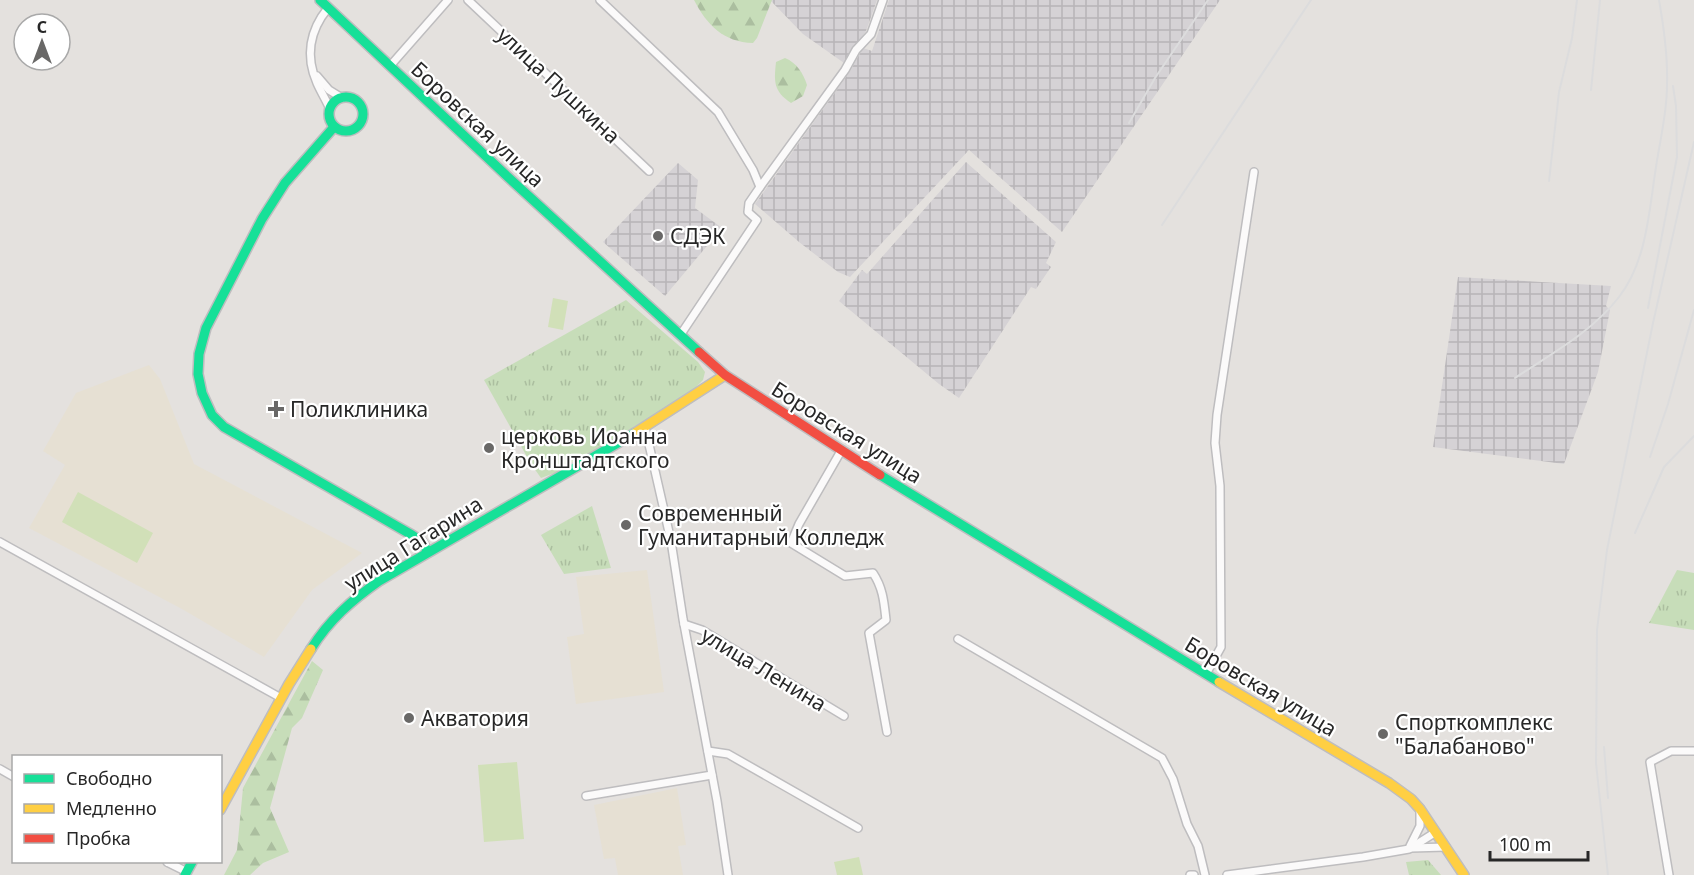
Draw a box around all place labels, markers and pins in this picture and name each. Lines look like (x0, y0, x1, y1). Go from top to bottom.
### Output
place label: СДЭК (670, 222, 725, 250)
marker: СДЭК (651, 229, 665, 243)
place label: Поликлиника (290, 395, 428, 423)
marker: Поликлиника (267, 400, 285, 418)
place label: церковь Иоанна Кронштадтского (501, 422, 669, 474)
marker: церковь Иоанна Кронштадтского (482, 441, 496, 455)
place label: Современный Гуманитарный Колледж (638, 499, 884, 551)
marker: Современный Гуманитарный Колледж (619, 518, 633, 532)
place label: Акватория (421, 704, 529, 732)
place label: Спорткомплекс "Балабаново" (1395, 708, 1553, 760)
marker: Акватория (402, 711, 416, 725)
marker: Спорткомплекс "Балабаново" (1376, 727, 1390, 741)

